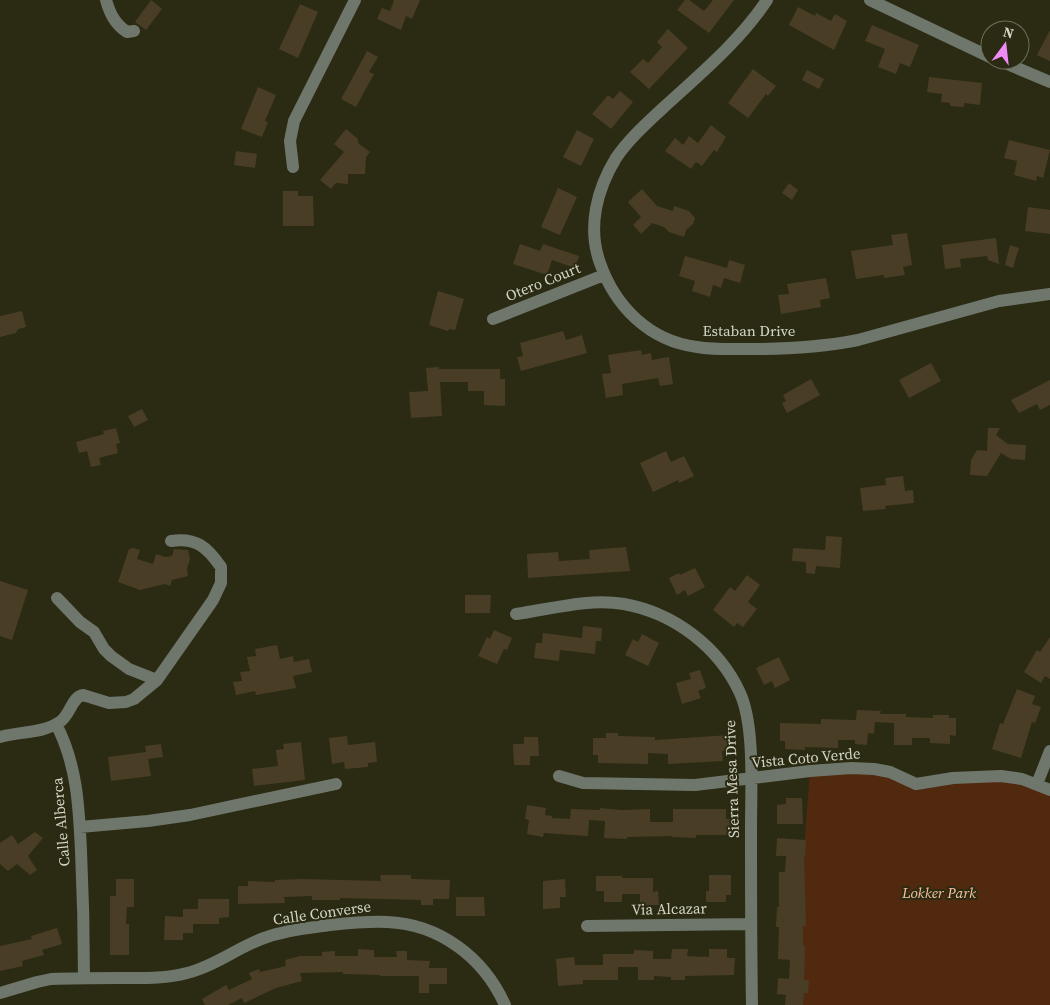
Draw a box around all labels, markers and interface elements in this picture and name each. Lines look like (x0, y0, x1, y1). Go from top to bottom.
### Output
north arrow (980, 20, 1030, 70)
text: N (1001, 21, 1016, 43)
street label: Otero Court (502, 257, 583, 306)
street label: Estaban Drive (702, 320, 796, 341)
street label: Sierra Mesa Drive (719, 719, 744, 838)
street label: Vista Coto Verde (751, 742, 862, 773)
street label: Calle Alberca (46, 776, 75, 867)
park label: Lokker Park (901, 882, 977, 903)
street label: Calle Converse (272, 895, 373, 930)
street label: Via Alcazar (631, 897, 708, 920)

